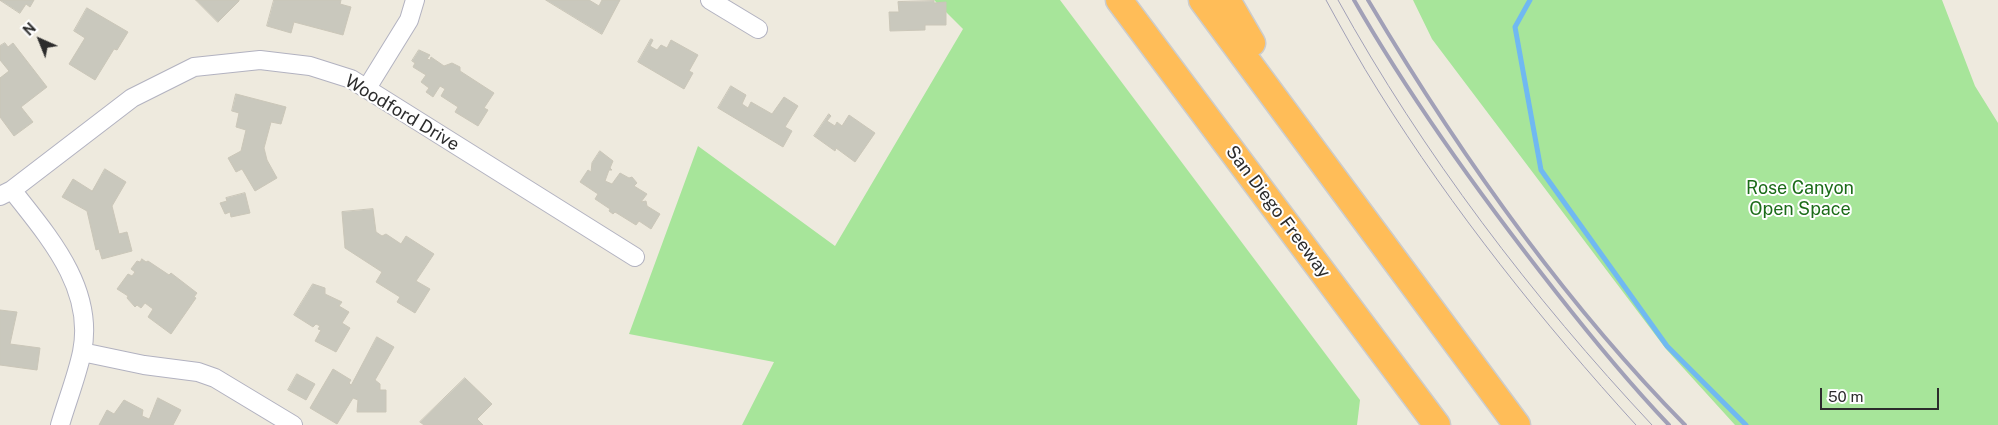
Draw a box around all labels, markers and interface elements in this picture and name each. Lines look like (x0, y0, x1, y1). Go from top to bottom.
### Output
north arrow (15, 15, 65, 65)
text: N (20, 20, 39, 39)
street label: Woodford Drive (341, 70, 463, 156)
street label: San Diego Freeway (1221, 142, 1335, 282)
park label: Rose Canyon Open Space (1746, 177, 1854, 220)
scale bar (1823, 378, 1942, 410)
text: 50 m (1828, 388, 1863, 405)

